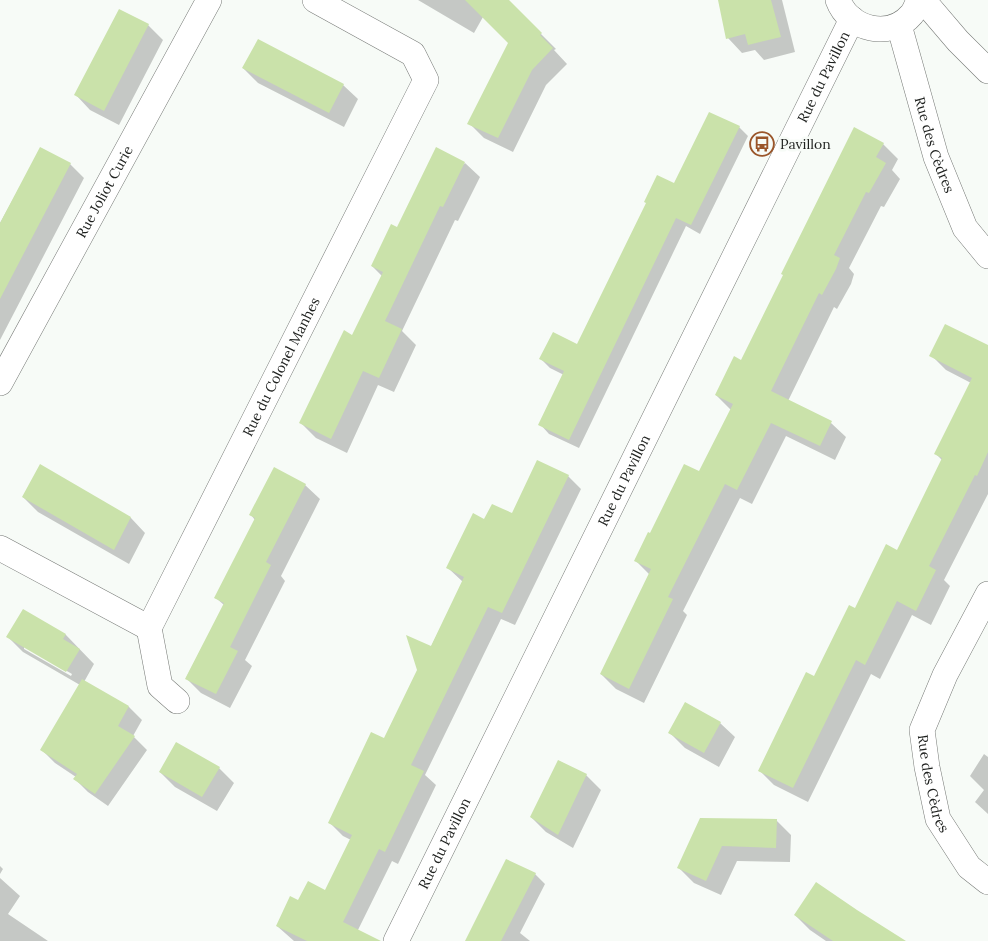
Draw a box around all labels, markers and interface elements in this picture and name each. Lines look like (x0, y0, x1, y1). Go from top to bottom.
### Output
street label: Rue du Pavillon (793, 28, 854, 126)
street label: Rue des Cèdres (911, 95, 959, 196)
bus stop icon: Pavillon (749, 131, 775, 157)
place label: Pavillon (780, 135, 831, 153)
street label: Rue Joliot Curie (72, 142, 137, 241)
street label: Rue du Colonel Manhes (238, 294, 324, 439)
street label: Rue du Pavillon (594, 431, 654, 529)
street label: Rue des Cèdres (914, 733, 953, 836)
street label: Rue du Pavillon (414, 794, 475, 892)

